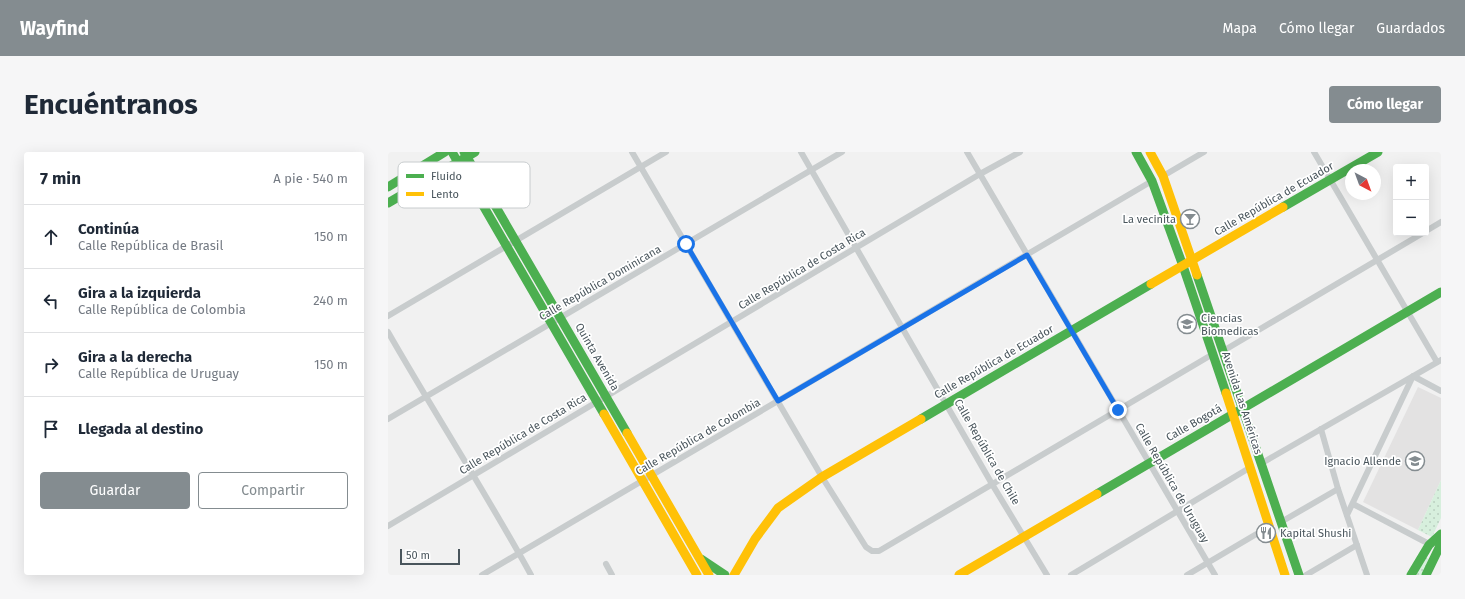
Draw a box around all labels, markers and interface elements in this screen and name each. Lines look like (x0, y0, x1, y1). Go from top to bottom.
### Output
text: Wayfind (20, 17, 89, 40)
text: Mapa (1223, 20, 1257, 37)
text: Cómo llegar (1279, 20, 1354, 37)
text: Guardados (1376, 20, 1445, 37)
button: Cómo llegar (1329, 86, 1441, 123)
text: Encuéntranos (24, 88, 198, 121)
street label: Calle República de Ecuador (1212, 159, 1337, 239)
legend (398, 162, 530, 208)
north arrow (1345, 164, 1381, 200)
map controls (1393, 164, 1429, 236)
button: + (1393, 164, 1429, 200)
text: 7 min (40, 168, 81, 189)
text: Fluido (431, 170, 462, 183)
text: A pie · 540 m (273, 171, 348, 186)
text: Lento (431, 188, 459, 201)
button: − (1393, 200, 1429, 236)
bar icon: La vecinita (1179, 208, 1201, 230)
place label: La vecinita (1123, 213, 1176, 226)
text: Continúa (78, 220, 139, 238)
icon: ahead (40, 226, 62, 248)
street label: Calle República de Costa Rica (736, 226, 868, 312)
text: 150 m (314, 229, 348, 244)
route start (677, 235, 695, 253)
text: Calle República de Brasil (78, 238, 223, 253)
street label: Calle República Dominicana (537, 243, 663, 323)
text: Gira a la izquierda (78, 284, 201, 302)
icon: left (40, 290, 62, 312)
text: 240 m (313, 293, 348, 308)
text: Calle República de Colombia (78, 302, 246, 317)
place label: Ciencias Biomedicas (1201, 312, 1258, 338)
school or university icon: Ciencias Biomedicas (1176, 313, 1198, 335)
street label: Quinta Avenida (572, 321, 622, 393)
street label: Calle República de Ecuador (932, 322, 1057, 402)
text: Gira a la derecha (78, 348, 192, 366)
street label: Avenida Las Américas (1219, 350, 1265, 456)
icon: right (40, 354, 62, 376)
text: 150 m (314, 357, 348, 372)
text: Calle República de Uruguay (78, 366, 239, 381)
street label: Calle República de Costa Rica (457, 391, 589, 477)
street label: Calle República de Colombia (633, 396, 763, 478)
street label: Calle República de Chile (951, 397, 1023, 507)
route end (1109, 401, 1127, 419)
street label: Calle Bogotá (1164, 402, 1224, 444)
icon: arrive (40, 418, 62, 440)
text: Llegada al destino (78, 420, 203, 438)
street label: Calle República de Uruguay (1132, 421, 1212, 546)
school or university icon: Ignacio Allende (1404, 450, 1426, 472)
place label: Ignacio Allende (1324, 455, 1401, 468)
button: Guardar (40, 472, 190, 509)
button: Compartir (198, 472, 348, 509)
restaurant icon: Kapital Shushi (1255, 522, 1277, 544)
place label: Kapital Shushi (1280, 527, 1351, 540)
scale bar (400, 547, 460, 566)
text: 50 m (406, 549, 430, 562)

